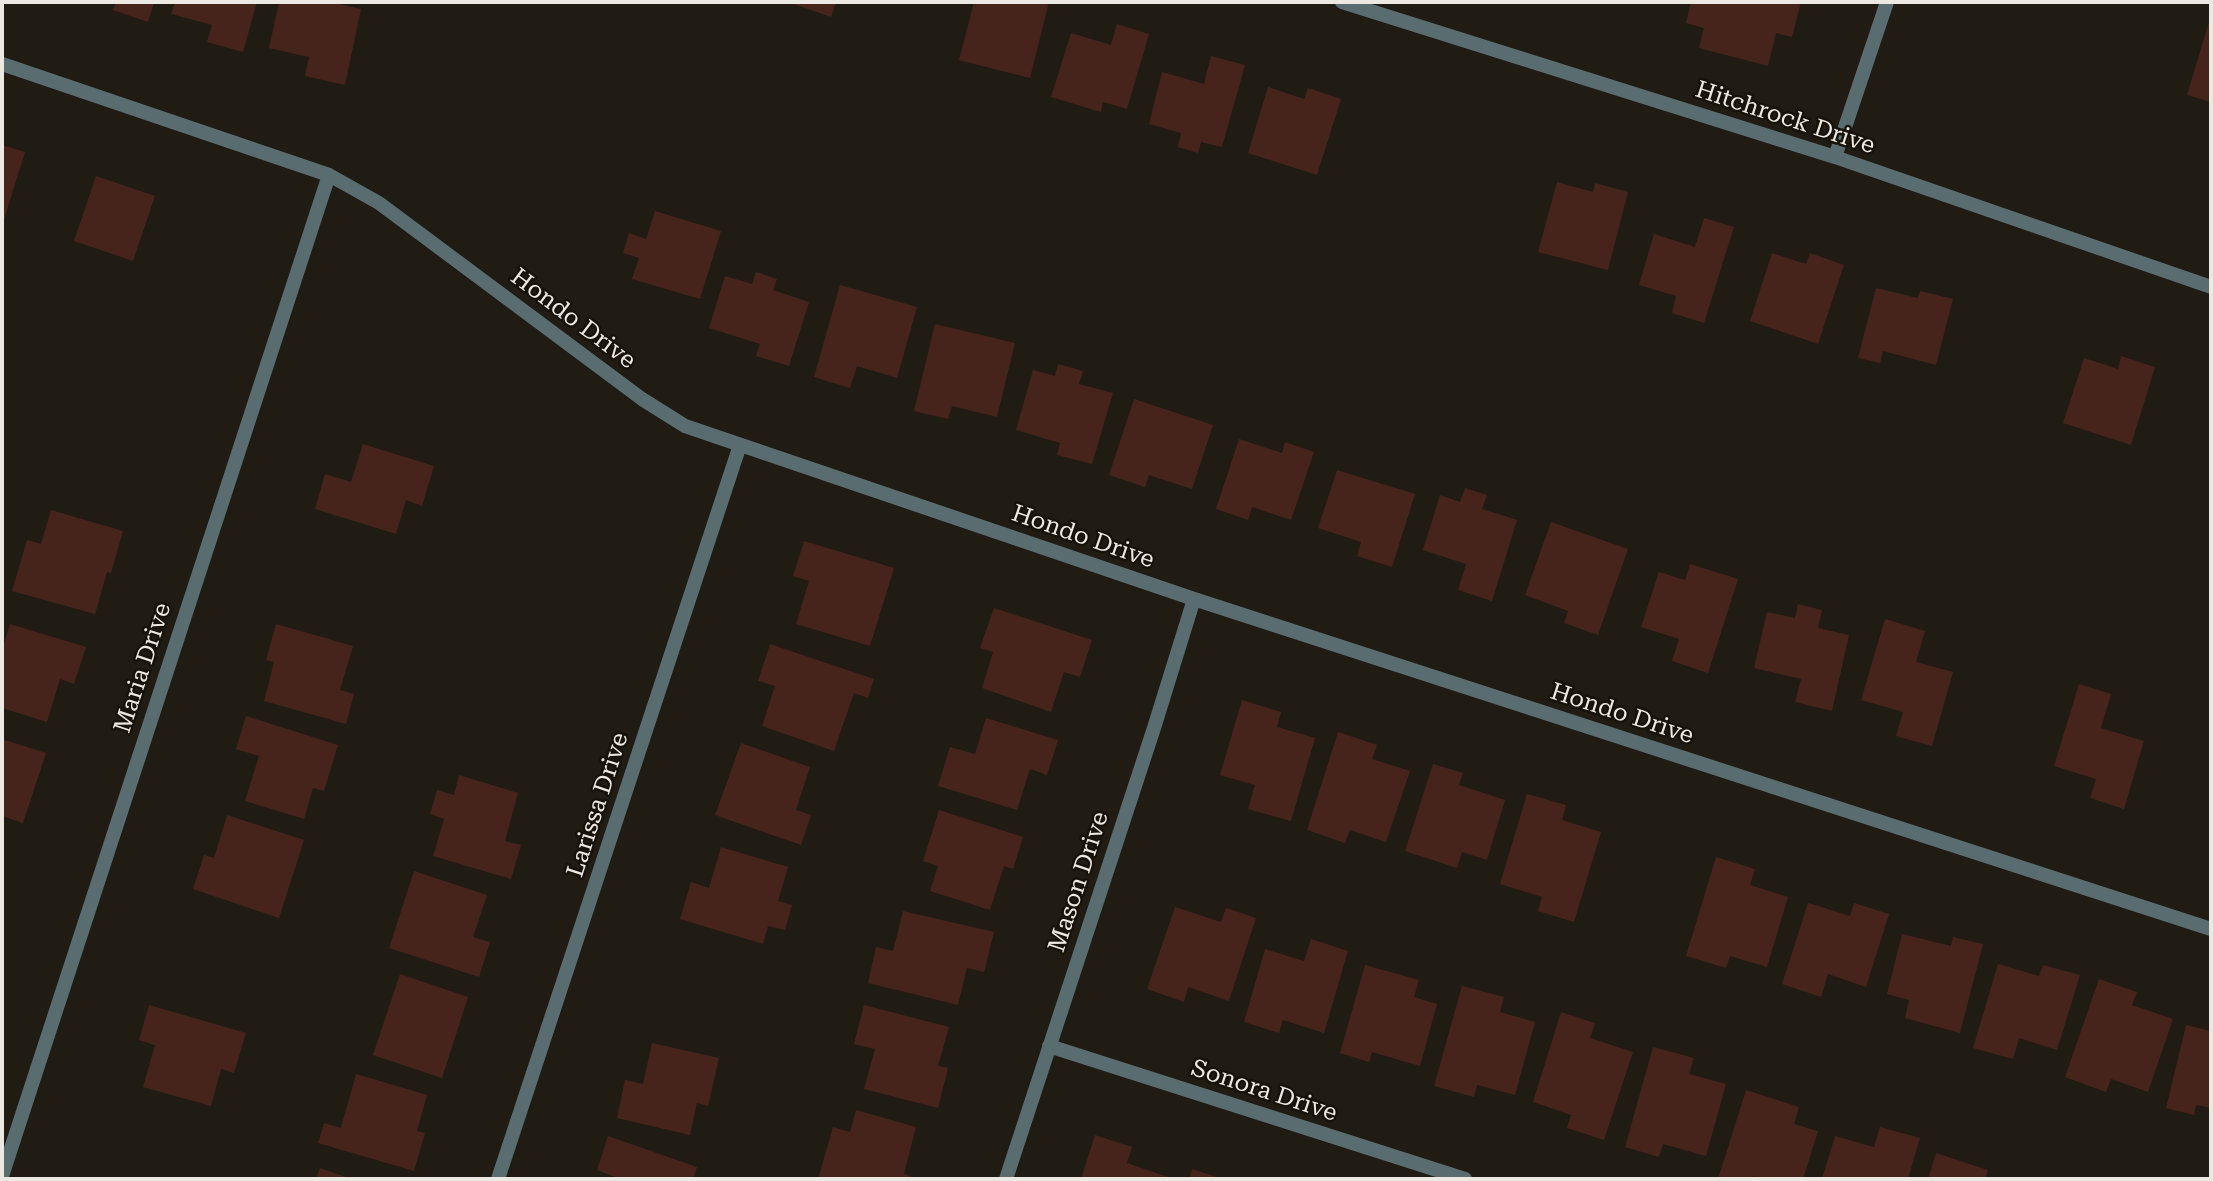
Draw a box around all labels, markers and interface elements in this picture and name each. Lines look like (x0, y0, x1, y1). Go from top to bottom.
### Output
street label: Hitchrock Drive (1692, 75, 1878, 161)
street label: Hondo Drive (505, 263, 641, 375)
street label: Hondo Drive (1008, 499, 1158, 575)
street label: Maria Drive (108, 599, 178, 737)
street label: Hondo Drive (1547, 677, 1697, 751)
street label: Larissa Drive (561, 729, 635, 881)
street label: Mason Drive (1043, 808, 1115, 956)
street label: Sonora Drive (1187, 1054, 1341, 1128)

